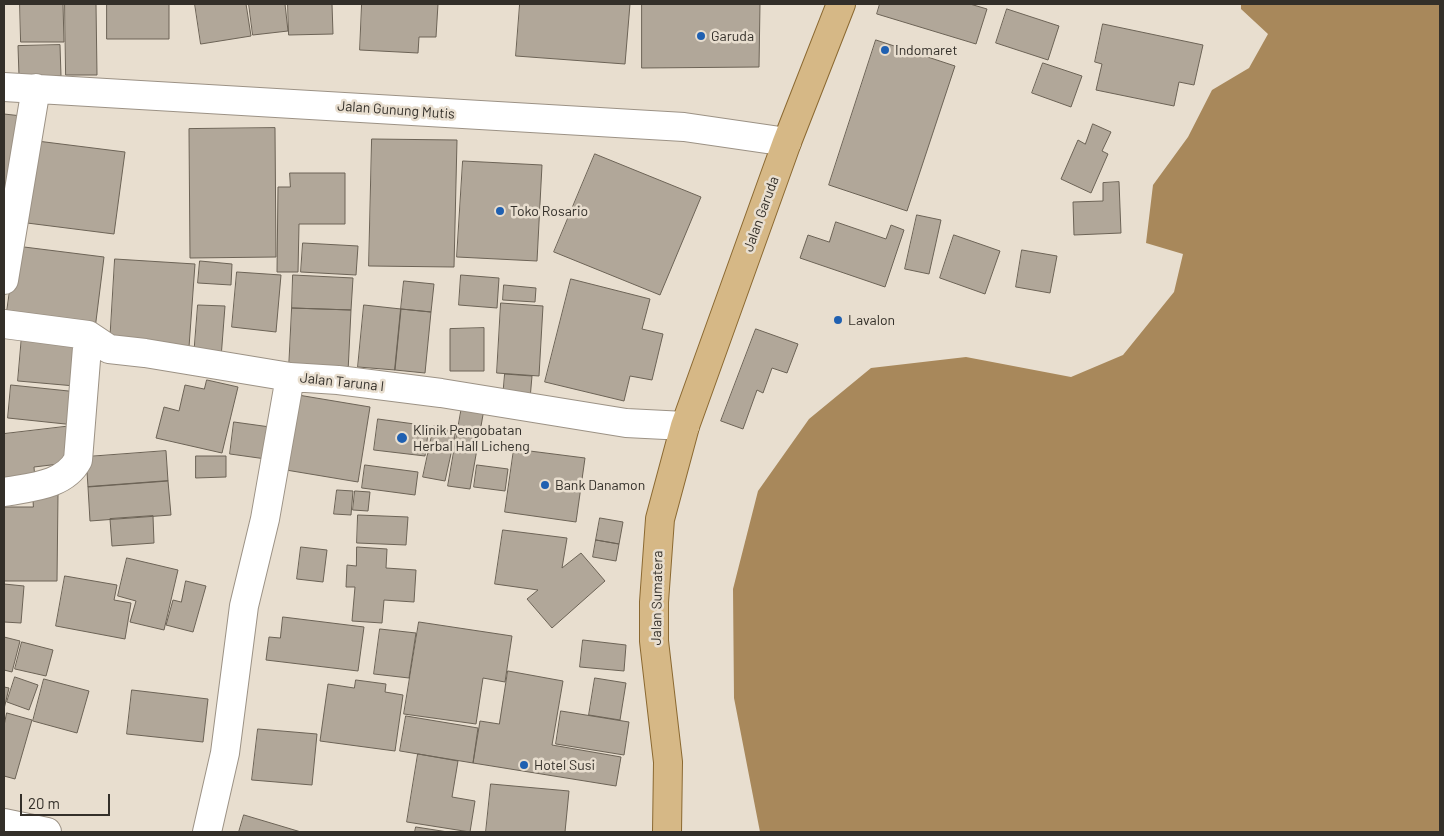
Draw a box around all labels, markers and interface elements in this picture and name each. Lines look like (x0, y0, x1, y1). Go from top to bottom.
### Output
place label: Garuda (711, 28, 754, 44)
marker: Garuda (695, 30, 707, 42)
place label: Indomaret (895, 42, 958, 58)
marker: Indomaret (879, 44, 891, 56)
street label: Jalan Gunung Mutis (337, 98, 455, 122)
street label: Jalan Garuda (740, 174, 782, 254)
place label: Toko Rosario (510, 203, 588, 219)
marker: Toko Rosario (494, 205, 506, 217)
place label: Lavalon (848, 312, 895, 328)
marker: Lavalon (832, 314, 844, 326)
street label: Jalan Taruna I (299, 369, 385, 395)
place label: Klinik Pengobatan Herbal Hall Licheng (413, 422, 530, 454)
marker: Klinik Pengobatan Herbal Hall Licheng (395, 431, 409, 445)
place label: Bank Danamon (555, 477, 645, 493)
marker: Bank Danamon (539, 479, 551, 491)
street label: Jalan Sumatera (648, 550, 666, 646)
place label: Hotel Susi (534, 757, 595, 773)
marker: Hotel Susi (518, 759, 530, 771)
scale bar (22, 784, 112, 816)
text: 20 m (28, 794, 60, 812)

